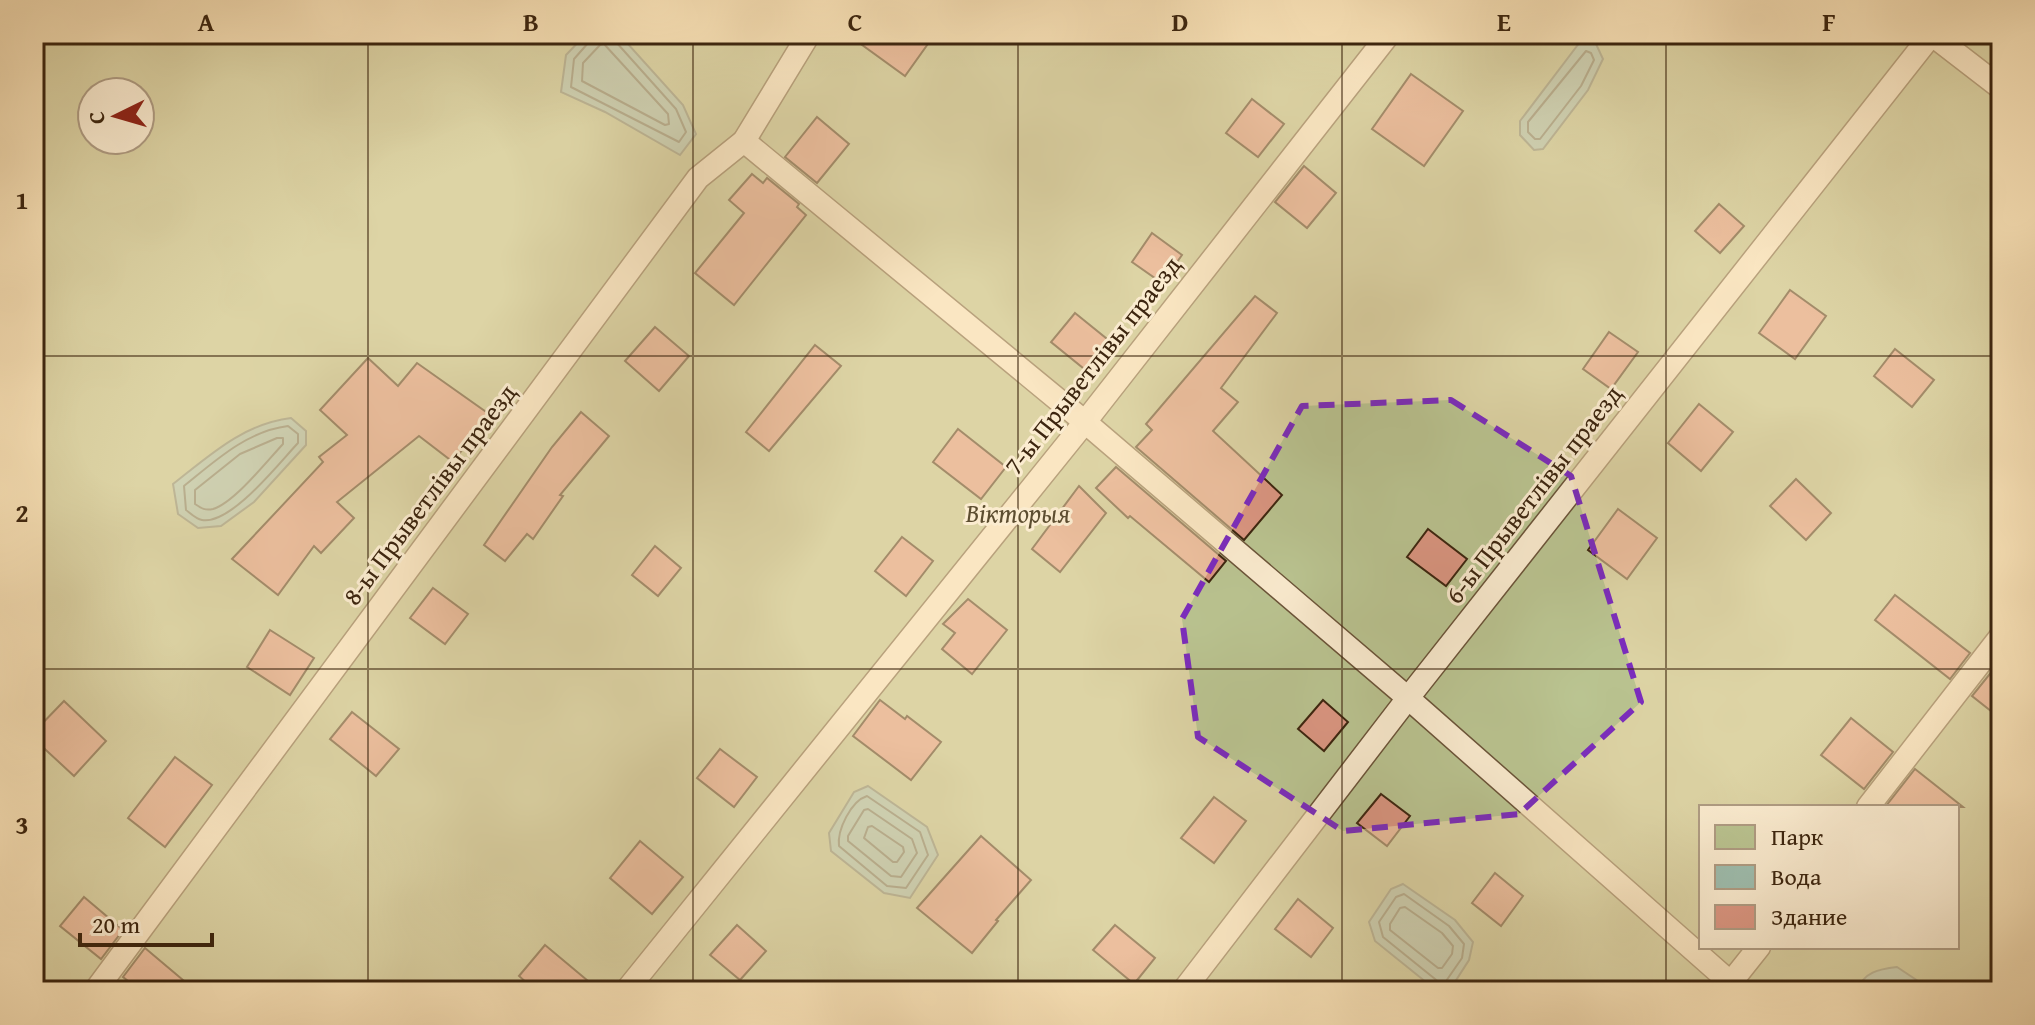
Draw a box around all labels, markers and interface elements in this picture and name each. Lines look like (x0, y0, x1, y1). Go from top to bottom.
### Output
text: A (198, 2, 215, 41)
text: B (523, 2, 539, 41)
text: C (848, 2, 862, 41)
text: D (1172, 2, 1188, 41)
text: E (1497, 2, 1511, 41)
text: F (1822, 2, 1836, 41)
north arrow (76, 76, 156, 156)
text: С (80, 110, 113, 125)
text: 1 (15, 180, 29, 219)
street label: 7-ы Прыветлівы праезд (994, 247, 1190, 483)
street label: 8-ы Прыветлівы праезд (333, 375, 525, 613)
street label: 6-ы Прыветлівы праезд (1435, 376, 1631, 612)
text: 2 (15, 493, 29, 532)
park label: Вікторыя (965, 493, 1070, 532)
text: 3 (15, 805, 29, 844)
legend (1699, 805, 1959, 949)
text: Парк (1771, 819, 1824, 854)
text: Вода (1771, 859, 1822, 894)
scale bar (80, 897, 212, 947)
text: Здание (1771, 899, 1847, 934)
text: 20 m (92, 907, 140, 942)

